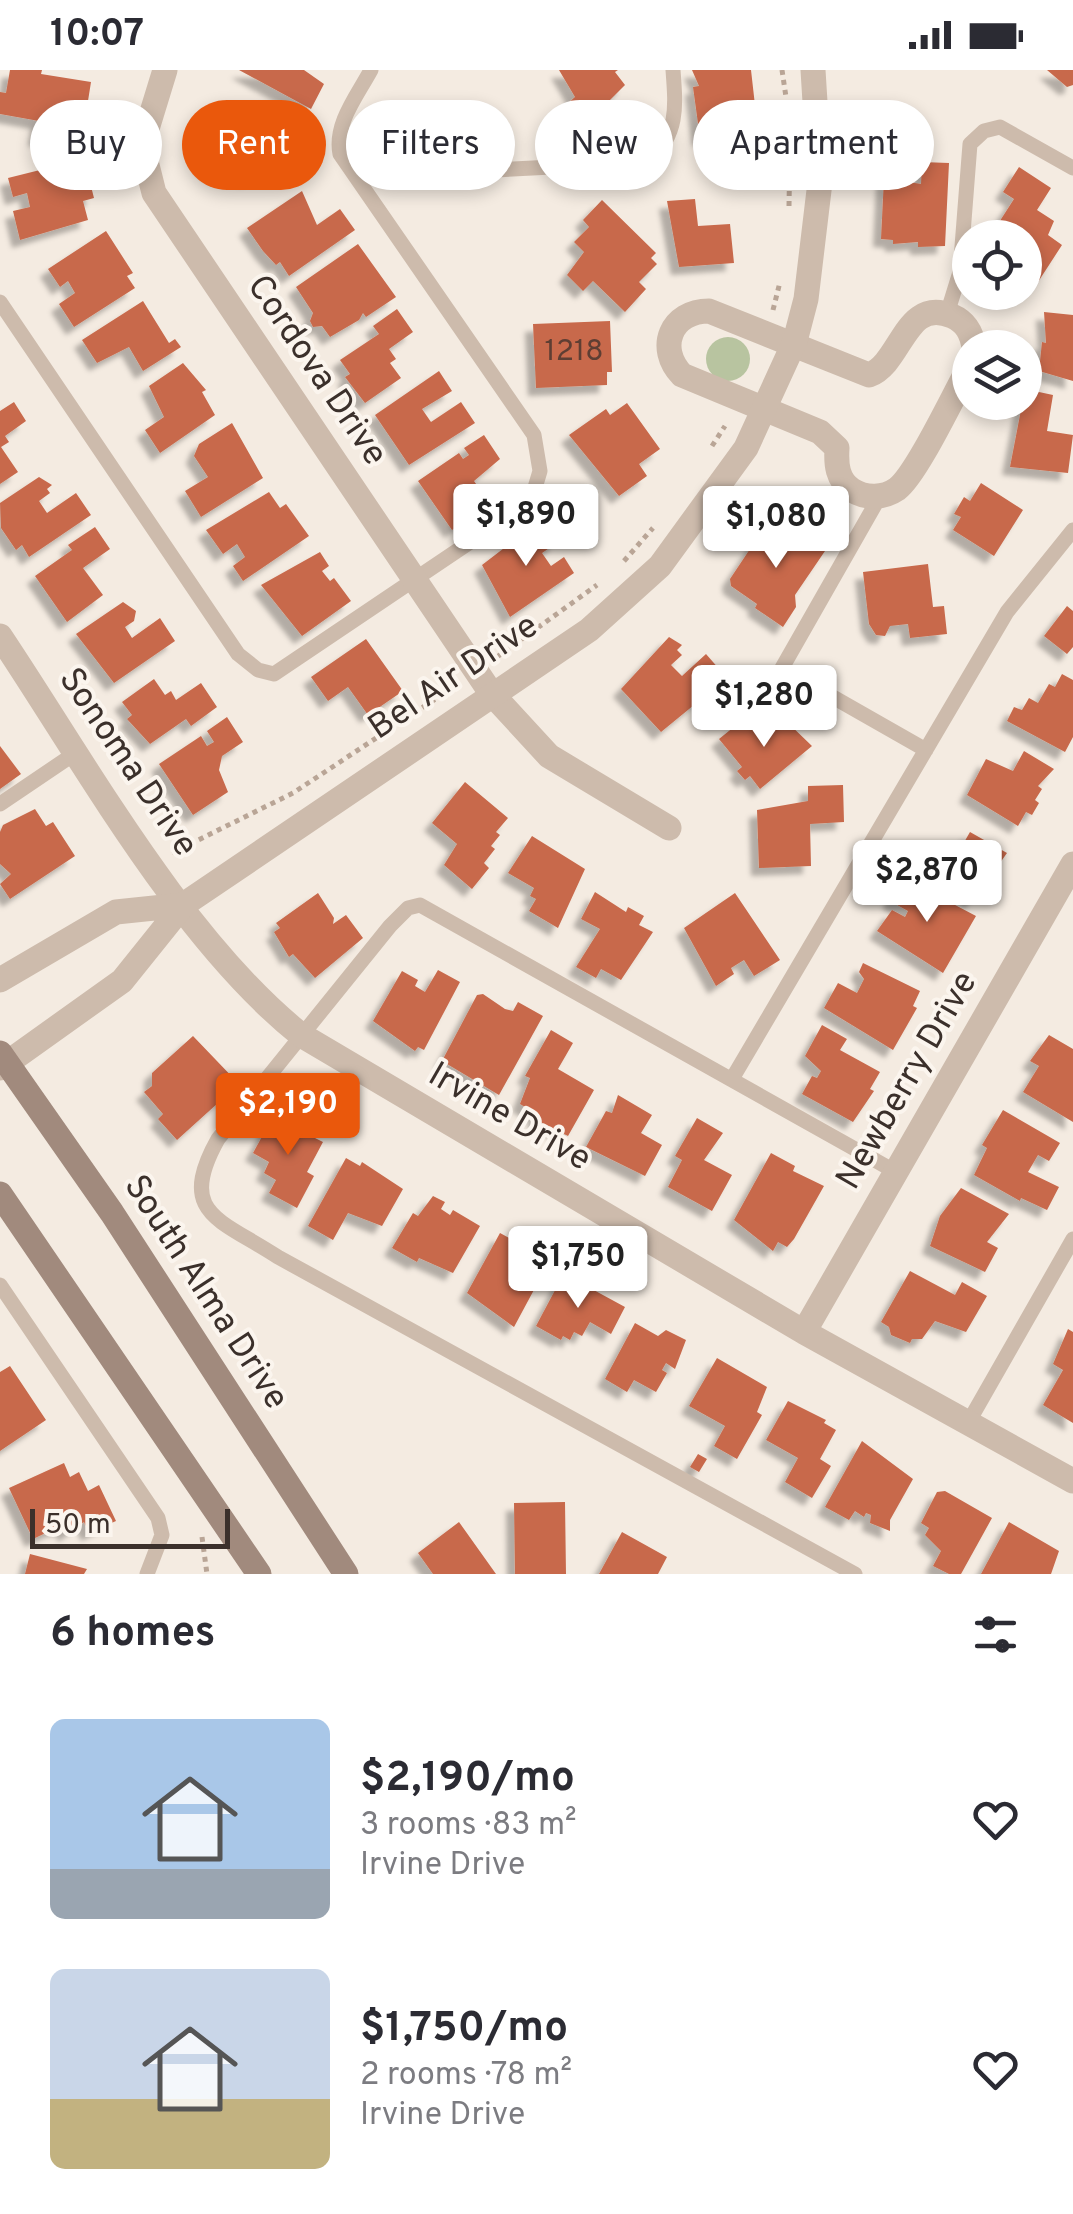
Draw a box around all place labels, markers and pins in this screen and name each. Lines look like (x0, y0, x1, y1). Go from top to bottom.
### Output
pin: $1,890 (445, 484, 607, 569)
pin: $1,080 (695, 486, 857, 571)
pin: $1,280 (683, 665, 845, 750)
pin: $2,870 (846, 840, 1008, 925)
pin: $2,190 (207, 1073, 369, 1158)
pin: $1,750 (497, 1226, 659, 1311)

